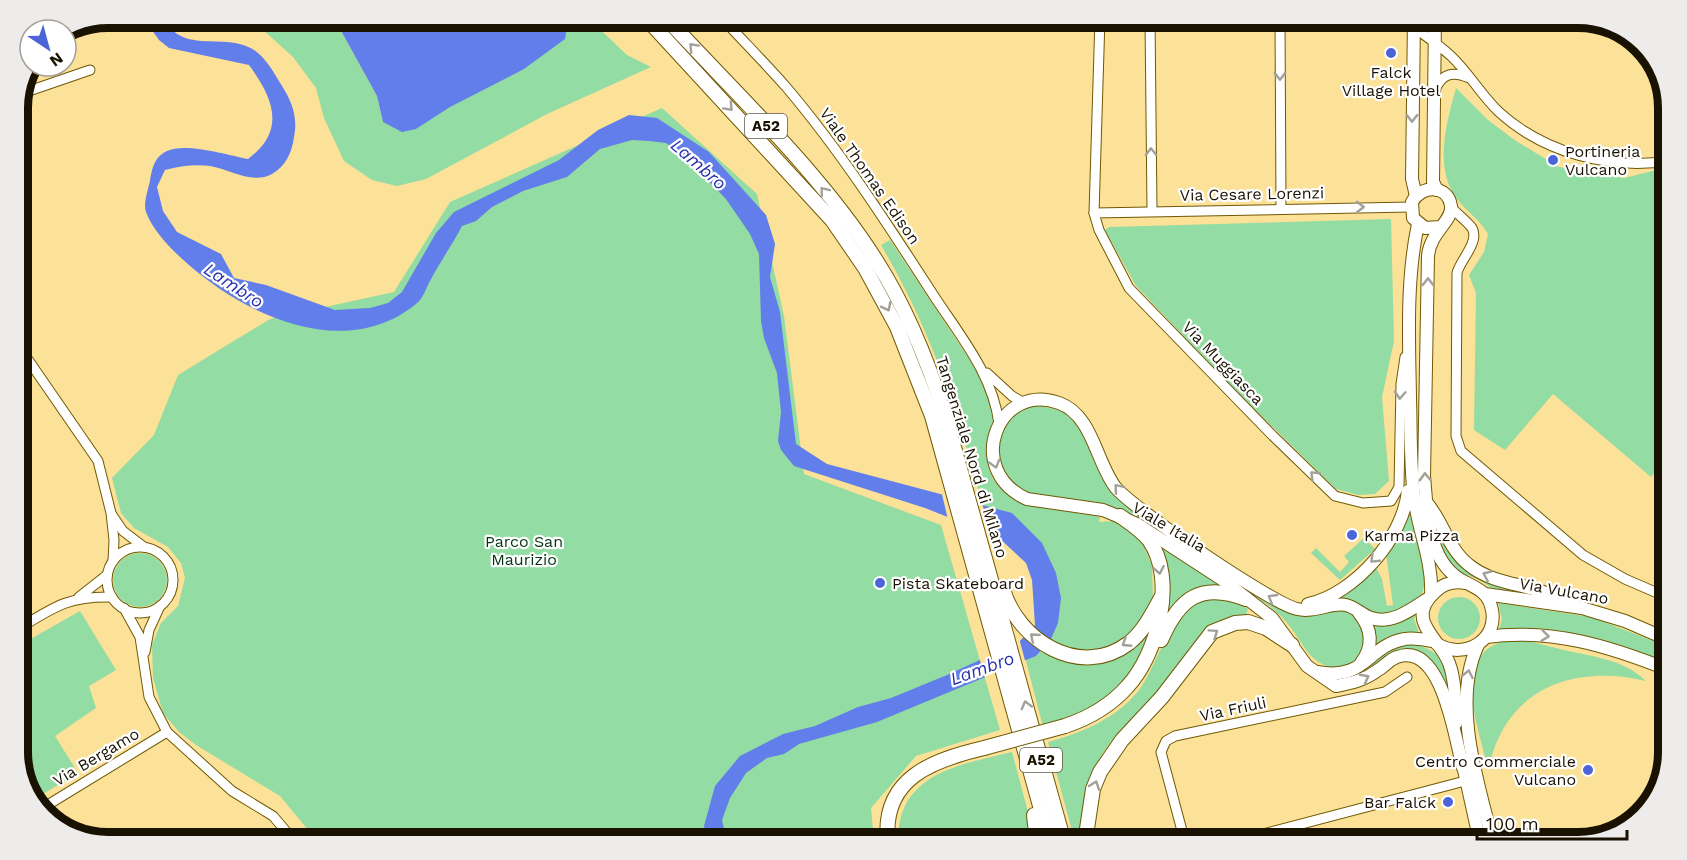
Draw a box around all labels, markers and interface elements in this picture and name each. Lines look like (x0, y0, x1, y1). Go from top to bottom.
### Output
north arrow (18, 18, 78, 78)
one-way arrow (689, 43, 700, 54)
marker: Falck Village Hotel (1384, 46, 1398, 60)
text: N (46, 49, 67, 71)
place label: Falck Village Hotel (1342, 63, 1440, 100)
one-way arrow (1274, 72, 1286, 81)
one-way arrow (722, 100, 733, 110)
street label: Viale Thomas Edison (816, 104, 924, 248)
road number: A52 (745, 114, 787, 138)
one-way arrow (1406, 114, 1419, 123)
water label: Lambro (667, 134, 731, 194)
place label: Portineria Vulcano (1565, 142, 1640, 179)
one-way arrow (1145, 147, 1157, 156)
marker: Portineria Vulcano (1546, 153, 1560, 167)
street label: Via Cesare Lorenzi (1180, 183, 1324, 205)
one-way arrow (821, 187, 832, 198)
one-way arrow (1356, 201, 1365, 214)
water label: Lambro (200, 258, 268, 312)
one-way arrow (1422, 278, 1434, 287)
one-way arrow (880, 300, 891, 311)
street label: Via Muggiasca (1178, 317, 1268, 409)
street label: Tangenziale Nord di Milano (932, 354, 1012, 560)
one-way arrow (1394, 391, 1407, 400)
one-way arrow (988, 458, 1000, 469)
one-way arrow (1310, 472, 1321, 483)
one-way arrow (1419, 473, 1431, 482)
one-way arrow (1114, 484, 1125, 495)
street label: Viale Italia (1129, 498, 1209, 556)
place label: Karma Pizza (1364, 526, 1459, 545)
marker: Karma Pizza (1345, 528, 1359, 542)
park label: Parco San Maurizio (485, 532, 563, 569)
one-way arrow (1371, 552, 1381, 563)
one-way arrow (1152, 565, 1165, 575)
one-way arrow (1483, 570, 1494, 582)
place label: Pista Skateboard (892, 574, 1024, 593)
street label: Via Vulcano (1518, 574, 1610, 608)
marker: Pista Skateboard (873, 576, 887, 590)
one-way arrow (1268, 594, 1278, 605)
one-way arrow (1208, 629, 1219, 640)
one-way arrow (1540, 629, 1549, 641)
one-way arrow (1030, 633, 1041, 644)
one-way arrow (1121, 636, 1132, 647)
water label: Lambro (947, 647, 1017, 689)
one-way arrow (1461, 669, 1474, 679)
one-way arrow (1359, 674, 1369, 685)
street label: Via Friuli (1198, 693, 1268, 725)
one-way arrow (1021, 700, 1033, 711)
street label: Via Bergamo (50, 724, 142, 790)
road number: A52 (1020, 748, 1062, 772)
place label: Centro Commerciale Vulcano (1415, 752, 1576, 789)
marker: Centro Commerciale Vulcano (1581, 763, 1595, 777)
one-way arrow (1088, 780, 1101, 790)
place label: Bar Falck (1364, 793, 1436, 812)
marker: Bar Falck (1441, 795, 1455, 809)
scale bar (1477, 803, 1627, 841)
text: 100 m (1486, 813, 1539, 834)

